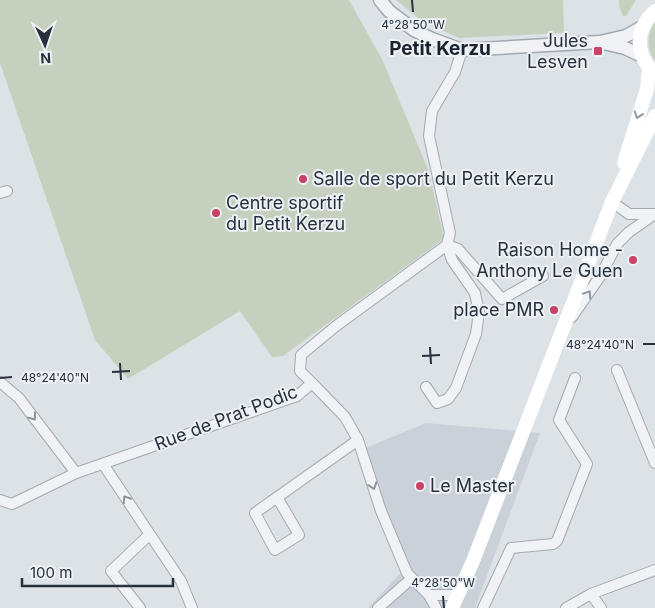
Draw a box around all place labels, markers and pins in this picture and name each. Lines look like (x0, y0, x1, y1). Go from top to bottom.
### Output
place label: Jules Lesven (527, 30, 588, 72)
marker: Jules Lesven (592, 45, 604, 57)
place label: Salle de sport du Petit Kerzu (313, 168, 554, 189)
marker: Salle de sport du Petit Kerzu (297, 173, 309, 185)
place label: Centre sportif du Petit Kerzu (226, 192, 345, 234)
marker: Centre sportif du Petit Kerzu (210, 207, 222, 219)
place label: Raison Home - Anthony Le Guen (476, 239, 623, 281)
marker: Raison Home - Anthony Le Guen (627, 254, 639, 266)
place label: place PMR (453, 299, 544, 320)
marker: place PMR (548, 304, 560, 316)
place label: Le Master (430, 475, 515, 496)
marker: Le Master (414, 480, 426, 492)

